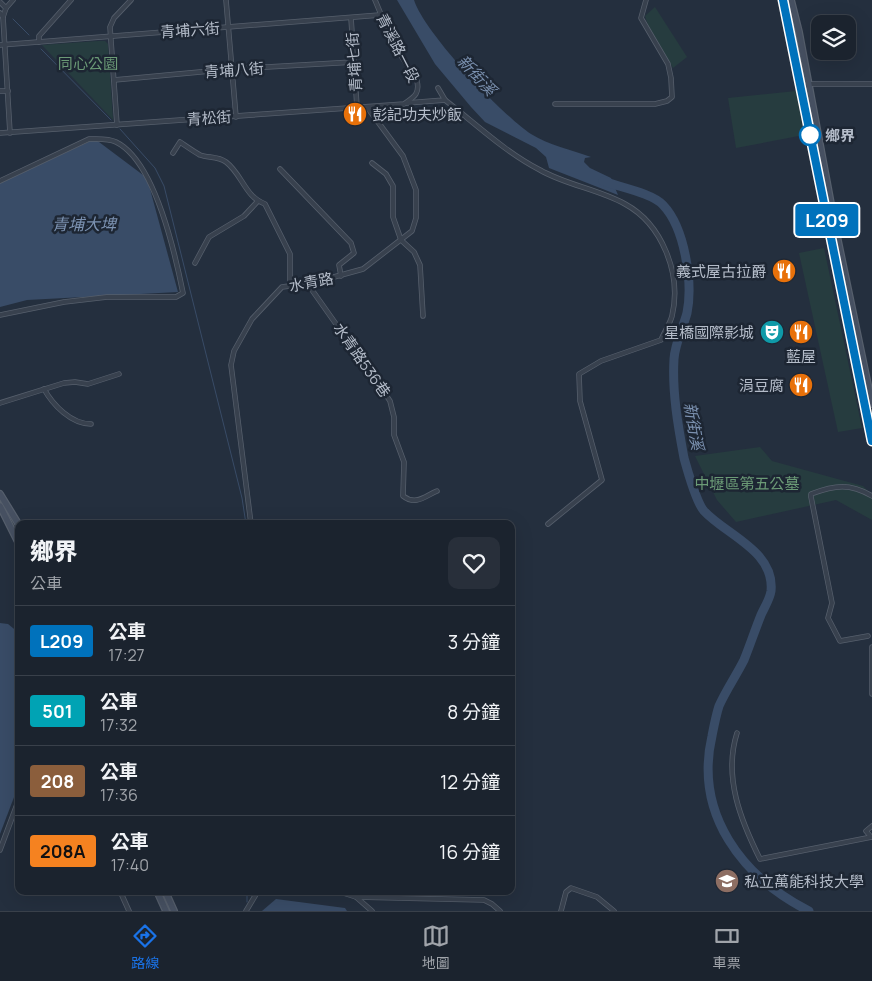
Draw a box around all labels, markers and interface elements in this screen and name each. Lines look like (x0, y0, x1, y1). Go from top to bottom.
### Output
street label: 青溪路一段 (372, 10, 424, 86)
map controls (811, 15, 856, 60)
button: layers (811, 15, 856, 60)
street label: 青埔六街 (159, 17, 221, 43)
street label: 青埔七街 (341, 31, 367, 93)
water label: 新街溪 (453, 50, 503, 102)
park label: 同心公園 (58, 53, 118, 74)
street label: 青埔八街 (203, 57, 265, 83)
restaurant icon: 彭記功夫炒飯 (342, 101, 368, 127)
place label: 彭記功夫炒飯 (372, 104, 462, 125)
street label: 青松街 (186, 106, 232, 130)
marker: 鄉界 (799, 124, 821, 146)
place label: 鄉界 (825, 125, 855, 146)
line badge: L209 (792, 204, 862, 236)
text: L209 (805, 208, 849, 232)
water label: 青埔大埤 (52, 213, 118, 235)
restaurant icon: 義式屋古拉爵 (771, 258, 797, 284)
place label: 義式屋古拉爵 (676, 261, 766, 282)
street label: 水青路 (287, 267, 335, 297)
street label: 水青路536巷 (329, 319, 395, 401)
theatre icon: 星橋國際影城 (759, 319, 785, 345)
restaurant icon: 藍屋 (788, 319, 814, 345)
place label: 星橋國際影城 (664, 322, 754, 343)
place label: 藍屋 (786, 346, 816, 367)
restaurant icon: 涓豆腐 (788, 372, 814, 398)
place label: 涓豆腐 (739, 375, 784, 396)
water label: 新街溪 (679, 400, 709, 454)
park label: 中壢區第五公墓 (694, 473, 800, 494)
text: 鄉界 (30, 534, 78, 567)
button: heart (448, 537, 500, 589)
text: 公車 (30, 572, 62, 594)
text: 公車 (108, 618, 146, 644)
text: L209 (40, 629, 83, 653)
text: 3 分鐘 (448, 629, 500, 655)
text: 17:27 (108, 644, 145, 666)
text: 公車 (100, 688, 138, 714)
text: 501 (42, 699, 73, 723)
text: 8 分鐘 (447, 699, 500, 725)
text: 17:32 (100, 714, 137, 736)
text: 公車 (100, 758, 138, 784)
text: 208 (41, 769, 74, 793)
text: 12 分鐘 (440, 769, 500, 795)
text: 17:36 (100, 784, 138, 806)
text: 公車 (111, 828, 149, 854)
text: 208A (40, 839, 86, 863)
text: 16 分鐘 (439, 839, 500, 865)
text: 17:40 (111, 854, 149, 876)
school or university icon: 私立萬能科技大學 (714, 868, 740, 894)
place label: 私立萬能科技大學 (744, 871, 864, 892)
tab: 路線 (131, 922, 159, 972)
tab: 地圖 (422, 922, 450, 972)
tab: 車票 (713, 922, 741, 972)

